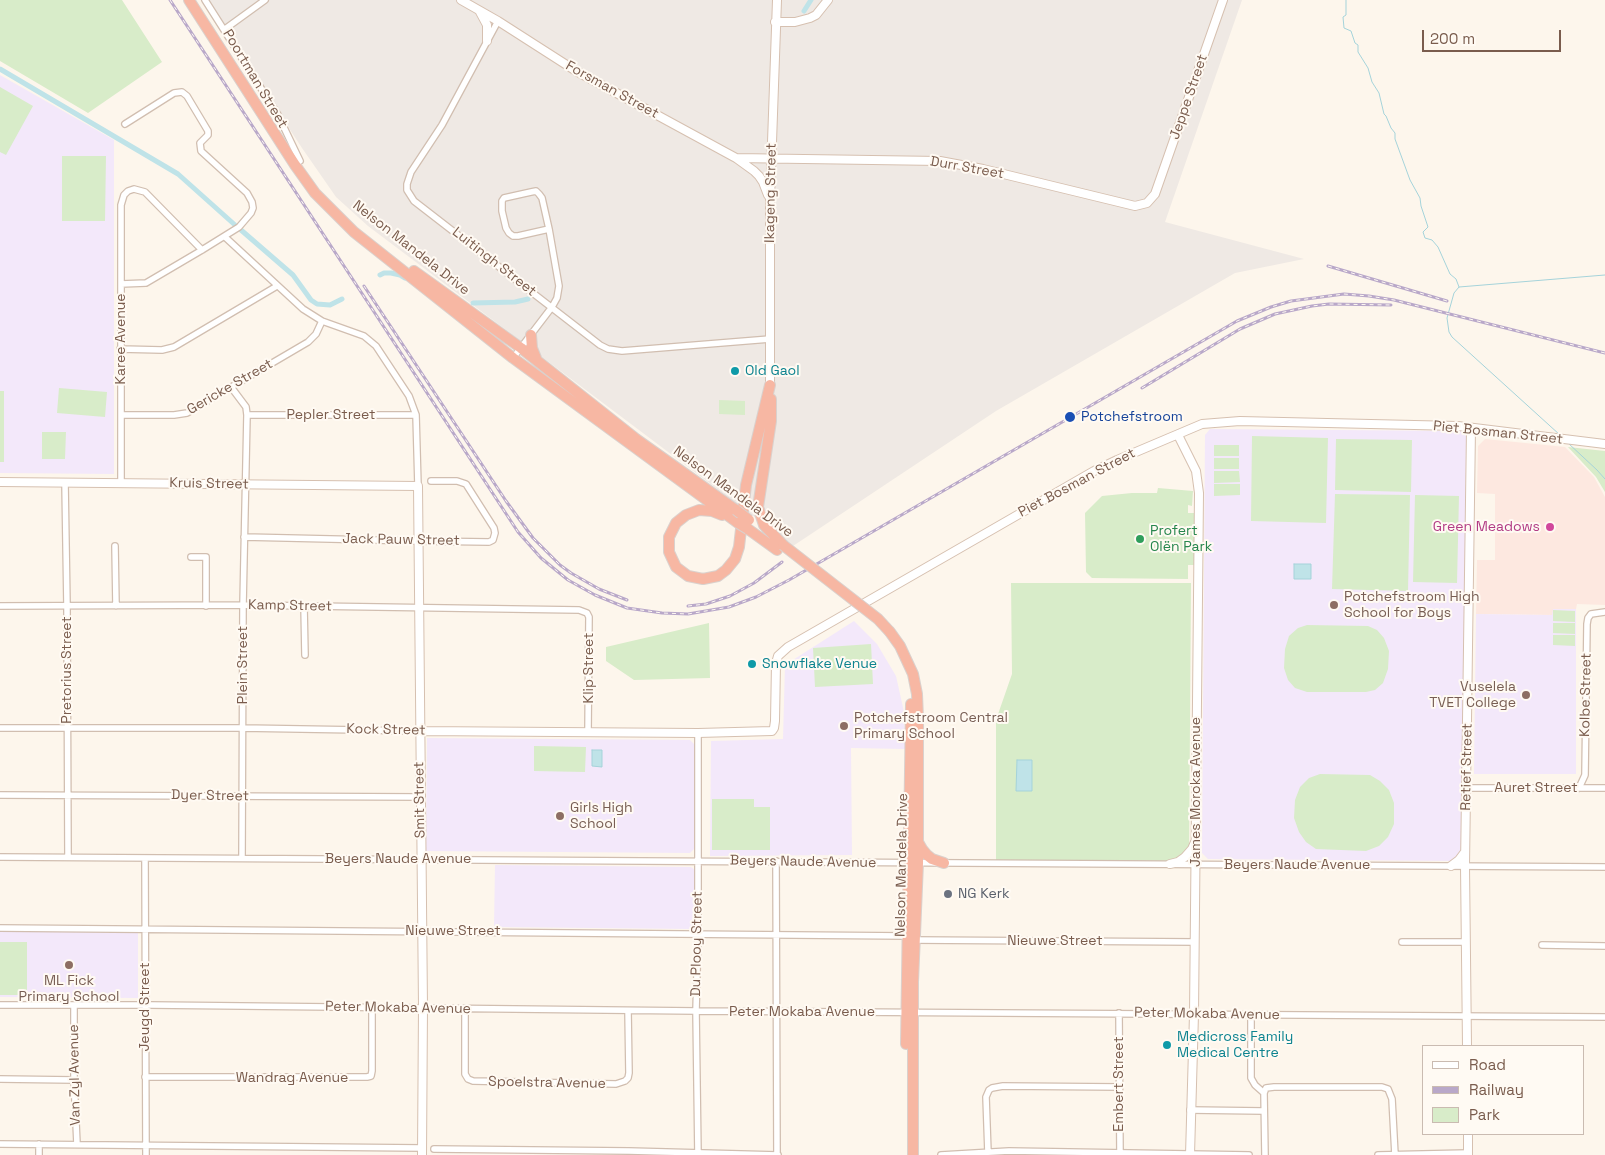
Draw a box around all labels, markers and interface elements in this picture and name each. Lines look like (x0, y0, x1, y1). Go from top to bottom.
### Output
scale bar (1425, 20, 1564, 52)
street label: Poortman Street (219, 27, 291, 131)
text: 200 m (1430, 29, 1475, 48)
street label: Jeppe Street (1167, 52, 1211, 142)
street label: Forsman Street (563, 58, 661, 122)
street label: Ikageng Street (762, 143, 780, 243)
street label: Durr Street (929, 153, 1005, 183)
street label: Nelson Mandela Drive (349, 197, 473, 299)
street label: Luitingh Street (449, 224, 539, 300)
street label: Karee Avenue (113, 293, 129, 385)
street label: Gericke Street (184, 356, 276, 418)
place label: Old Gaol (745, 363, 800, 379)
marker: Old Gaol (729, 365, 741, 377)
street label: Pepler Street (287, 407, 375, 423)
place label: Potchefstroom (1081, 409, 1183, 425)
marker: Potchefstroom (1063, 410, 1077, 424)
street label: Piet Bosman Street (1432, 418, 1564, 448)
street label: Nelson Mandela Drive (670, 443, 796, 541)
street label: Piet Bosman Street (1016, 445, 1138, 521)
street label: Kruis Street (169, 475, 249, 493)
place label: Green Meadows (1433, 519, 1540, 535)
marker: Green Meadows (1544, 521, 1556, 533)
place label: Profert Olën Park (1150, 523, 1212, 556)
street label: Jack Pauw Street (342, 531, 460, 549)
marker: Profert Olën Park (1134, 533, 1146, 545)
place label: Potchefstroom High School for Boys (1344, 589, 1480, 622)
street label: Kamp Street (248, 597, 332, 615)
marker: Potchefstroom High School for Boys (1328, 599, 1340, 611)
street label: Pretorius Street (59, 616, 75, 724)
street label: Plein Street (235, 626, 251, 704)
street label: Klip Street (581, 633, 597, 703)
street label: Kolbe Street (1577, 653, 1595, 737)
place label: Snowflake Venue (762, 656, 877, 672)
marker: Snowflake Venue (746, 658, 758, 670)
place label: Vuselela TVET College (1429, 679, 1516, 712)
marker: Vuselela TVET College (1520, 689, 1532, 701)
place label: Potchefstroom Central Primary School (854, 710, 1008, 742)
street label: James Moroka Avenue (1188, 717, 1204, 867)
marker: Potchefstroom Central Primary School (838, 720, 850, 732)
street label: Kock Street (346, 721, 426, 739)
street label: Retief Street (1458, 723, 1476, 811)
street label: Smit Street (411, 761, 429, 839)
street label: Auret Street (1494, 780, 1578, 796)
street label: Dyer Street (171, 787, 249, 805)
street label: Nelson Mandela Drive (892, 793, 912, 937)
place label: Girls High School (570, 800, 633, 832)
marker: Girls High School (554, 810, 566, 822)
street label: Beyers Naude Avenue (325, 851, 471, 867)
street label: Beyers Naude Avenue (730, 852, 876, 872)
street label: Beyers Naude Avenue (1224, 857, 1370, 873)
place label: NG Kerk (958, 886, 1009, 902)
marker: NG Kerk (942, 888, 954, 900)
street label: Du Plooy Street (688, 891, 706, 997)
street label: Nieuwe Street (405, 923, 501, 939)
street label: Nieuwe Street (1007, 933, 1103, 949)
marker: ML Fick Primary School (63, 959, 75, 971)
street label: Jeugd Street (137, 962, 153, 1052)
place label: ML Fick Primary School (19, 973, 119, 1006)
street label: Peter Mokaba Avenue (325, 998, 471, 1018)
street label: Peter Mokaba Avenue (729, 1004, 875, 1020)
street label: Peter Mokaba Avenue (1134, 1004, 1280, 1024)
street label: Van Zyl Avenue (66, 1024, 84, 1126)
place label: Medicross Family Medical Centre (1177, 1029, 1293, 1062)
street label: Embert Street (1111, 1036, 1127, 1132)
marker: Medicross Family Medical Centre (1161, 1039, 1173, 1051)
legend (1422, 1045, 1585, 1135)
text: Road (1469, 1055, 1506, 1074)
street label: Wandrag Avenue (236, 1070, 348, 1086)
street label: Spoelstra Avenue (488, 1074, 606, 1092)
text: Railway (1469, 1080, 1524, 1099)
text: Park (1469, 1105, 1500, 1124)

